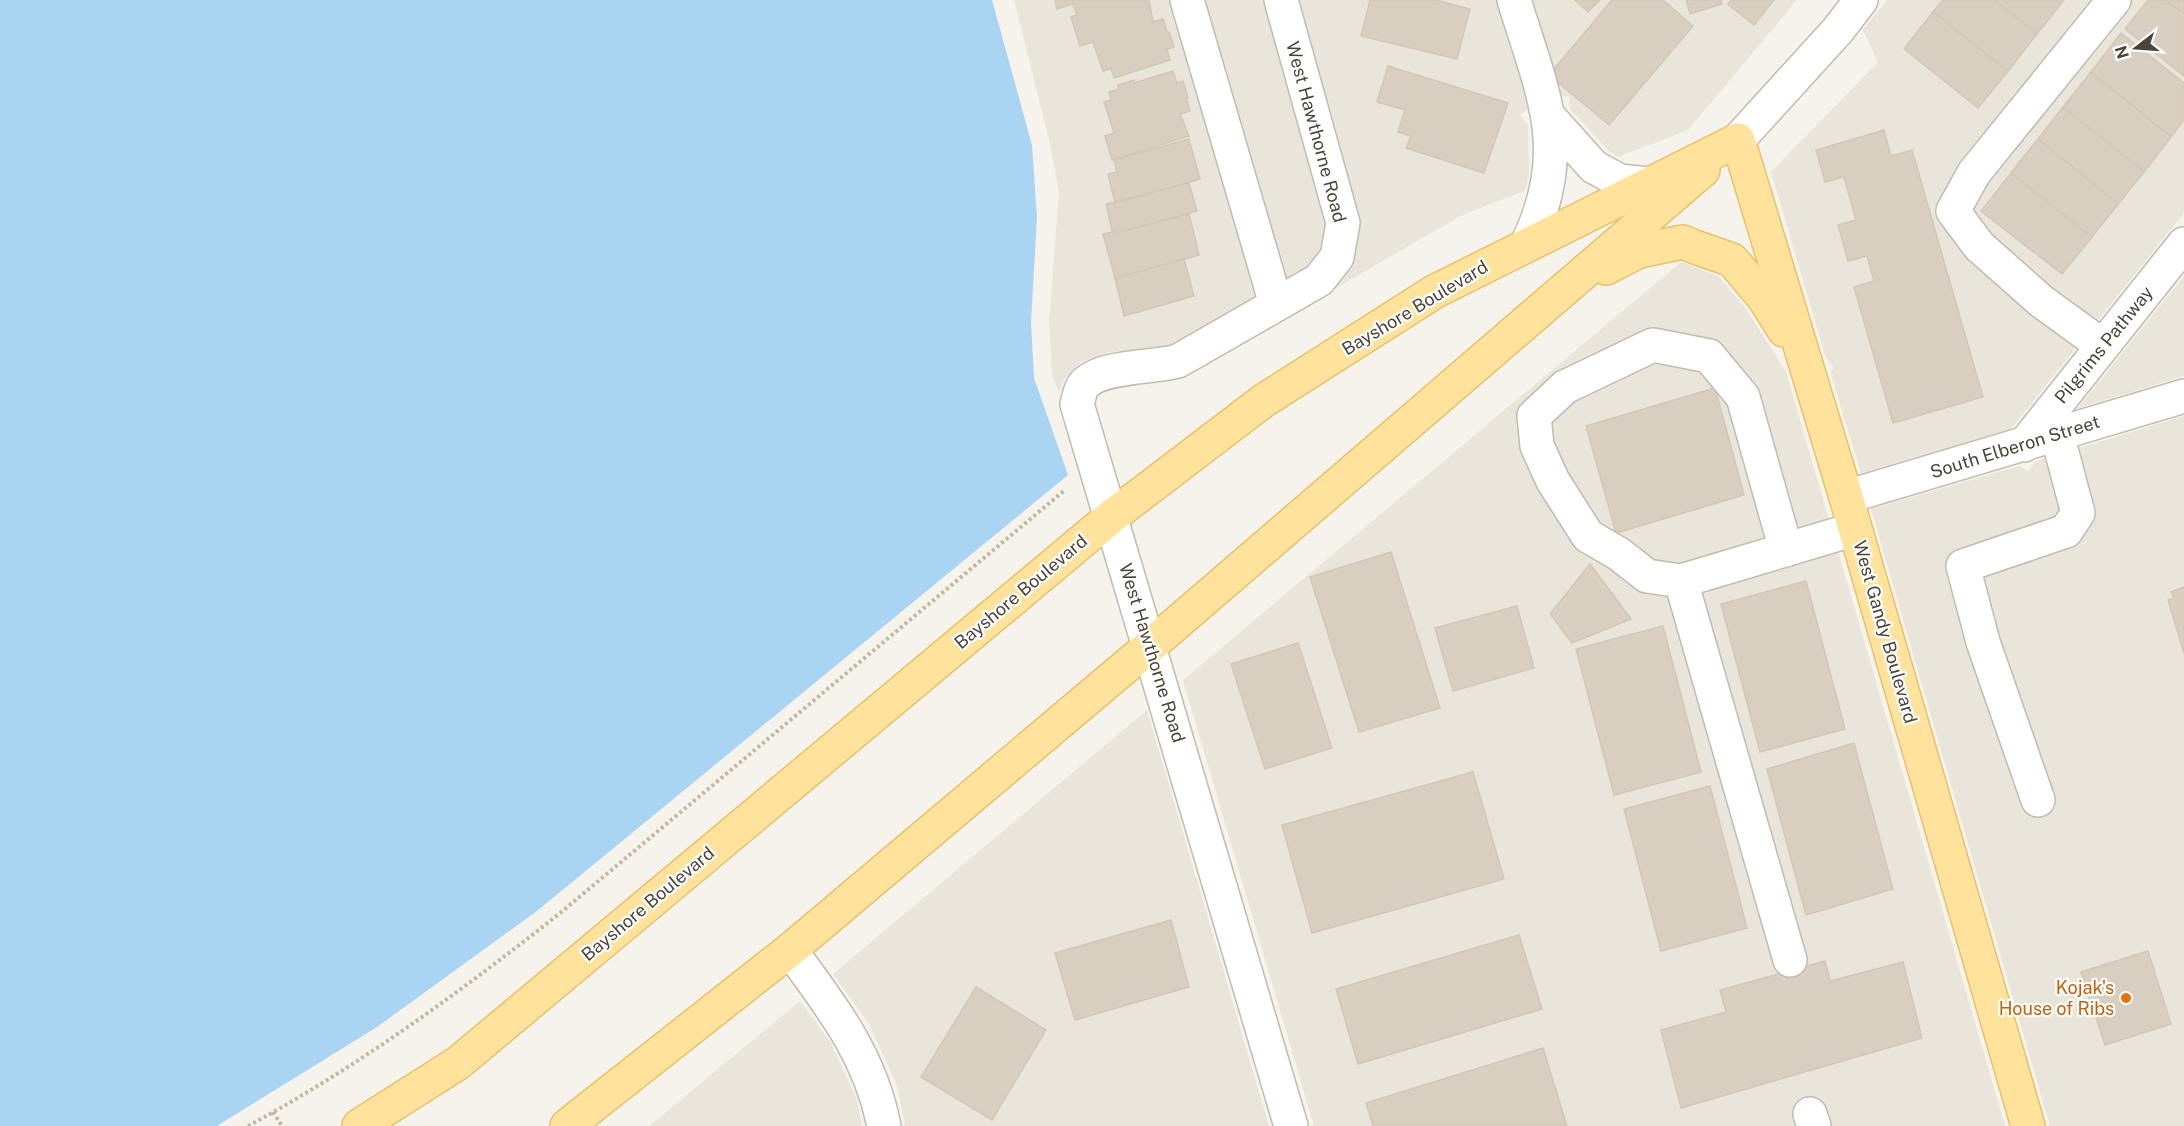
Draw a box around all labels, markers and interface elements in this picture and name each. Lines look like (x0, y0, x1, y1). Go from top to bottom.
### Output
north arrow (2106, 18, 2166, 78)
street label: West Hawthorne Road (1282, 39, 1351, 225)
text: N (2111, 43, 2133, 61)
street label: Bayshore Boulevard (1338, 256, 1492, 359)
street label: Pilgrims Pathway (2050, 282, 2157, 407)
street label: South Elberon Street (1928, 411, 2102, 482)
street label: Bayshore Boulevard (950, 530, 1091, 653)
street label: West Gandy Boulevard (1849, 538, 1922, 726)
street label: West Hawthorne Road (1115, 561, 1190, 745)
street label: Bayshore Boulevard (577, 842, 718, 965)
place label: Kojak's House of Ribs (1999, 977, 2114, 1019)
marker: Kojak's House of Ribs (2119, 991, 2133, 1005)

